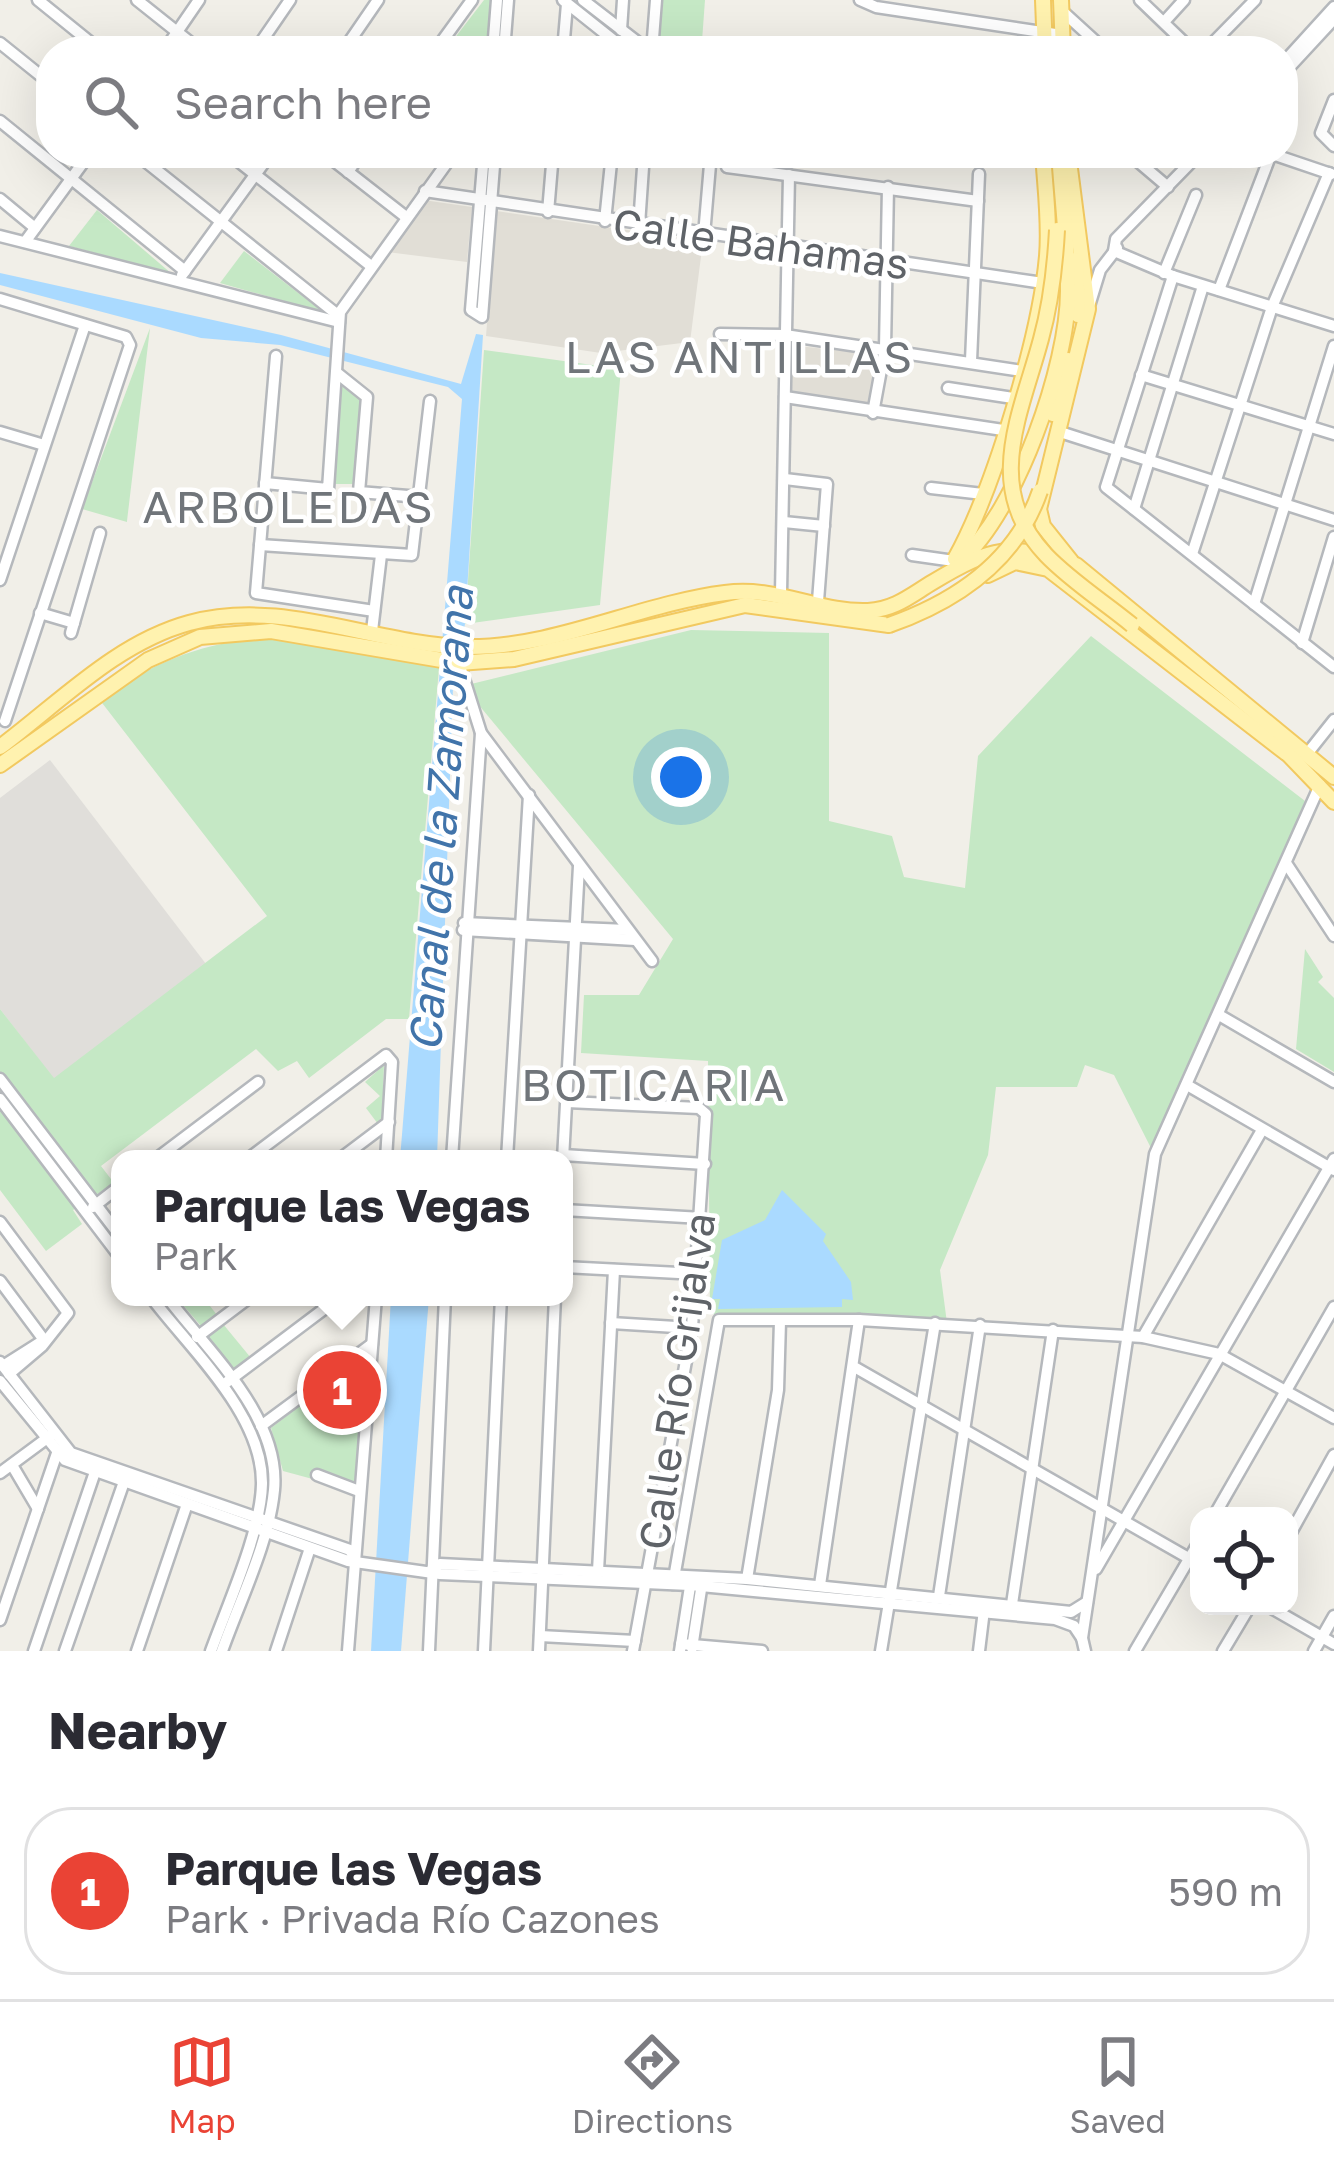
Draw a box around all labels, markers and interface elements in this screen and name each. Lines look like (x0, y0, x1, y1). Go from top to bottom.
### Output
search box (36, 36, 1298, 168)
icon: search (78, 69, 144, 135)
text: Search here (174, 75, 432, 129)
street label: Calle Bahamas (610, 197, 912, 289)
district label: LAS ANTILLAS (565, 329, 915, 383)
district label: ARBOLEDAS (142, 479, 436, 533)
water label: Canal de la Zamorana (397, 583, 483, 1053)
your location (651, 747, 711, 807)
district label: BOTICARIA (521, 1057, 787, 1111)
popup (111, 1150, 573, 1306)
text: Parque las Vegas (153, 1178, 531, 1232)
street label: Calle Río Grijalva (628, 1209, 724, 1553)
text: Park (153, 1232, 238, 1279)
pin: 1 (303, 1345, 381, 1435)
map controls (1190, 1507, 1298, 1615)
button: locate (1190, 1507, 1298, 1615)
text: Nearby (48, 1699, 227, 1760)
text: Parque las Vegas (165, 1841, 542, 1895)
text: 1 (80, 1868, 100, 1915)
text: 590 m (1168, 1868, 1283, 1915)
text: Park · Privada Río Cazones (165, 1895, 660, 1942)
tab: Map (168, 2029, 236, 2140)
tab: Directions (572, 2029, 733, 2140)
tab: Saved (1069, 2029, 1166, 2140)

